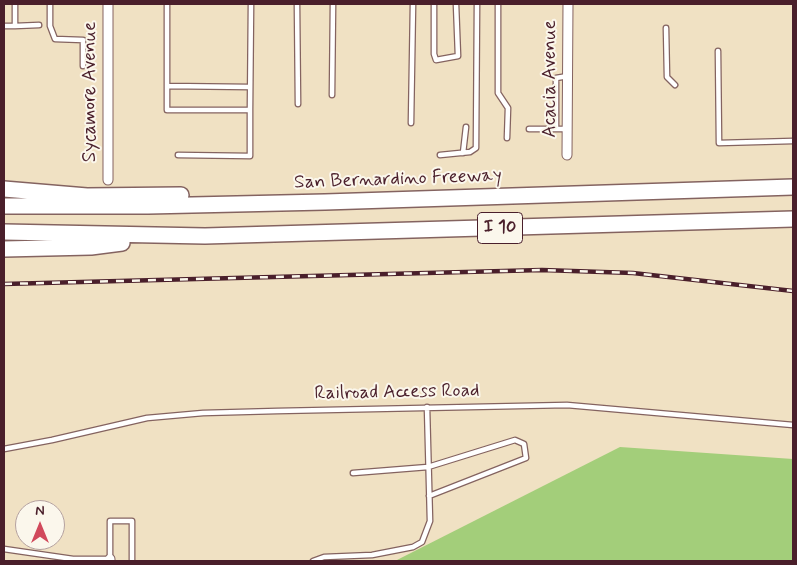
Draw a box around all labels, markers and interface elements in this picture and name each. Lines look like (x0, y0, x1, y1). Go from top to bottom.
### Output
street label: Acacia Avenue (540, 20, 562, 138)
street label: Sycamore Avenue (80, 22, 102, 162)
street label: San Bernardino Freeway (294, 165, 502, 195)
road number: I 10 (478, 212, 522, 244)
street label: Railroad Access Road (314, 380, 480, 406)
north arrow (15, 500, 65, 550)
text: N (35, 502, 45, 520)

